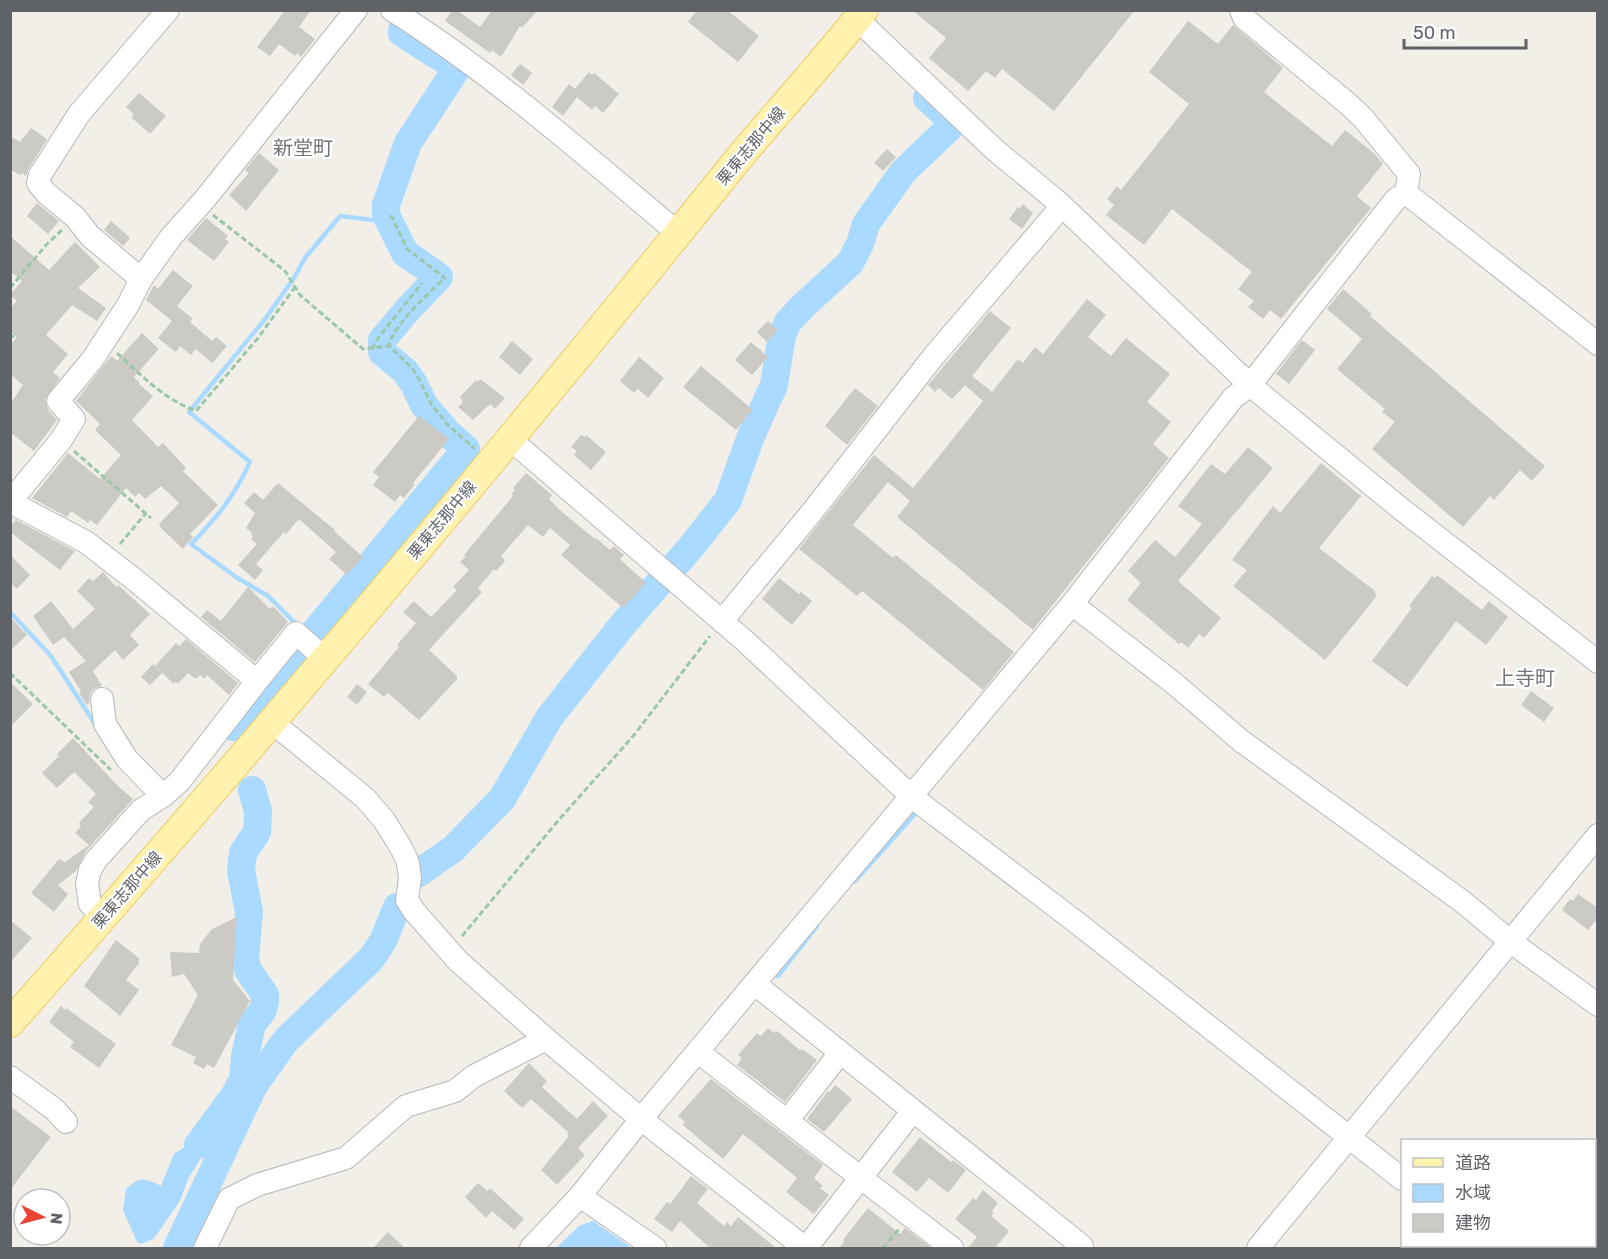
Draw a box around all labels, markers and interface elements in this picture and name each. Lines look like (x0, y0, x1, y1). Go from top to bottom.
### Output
scale bar (1404, 12, 1526, 50)
text: 50 m (1413, 22, 1456, 44)
street label: 栗東志那中線 (713, 103, 789, 189)
district label: 新堂町 (273, 136, 333, 160)
street label: 栗東志那中線 (404, 477, 480, 563)
district label: 上寺町 (1495, 666, 1555, 690)
street label: 栗東志那中線 (88, 848, 166, 932)
legend (1401, 1139, 1596, 1247)
text: 道路 (1455, 1152, 1491, 1174)
text: 水域 (1455, 1182, 1491, 1204)
north arrow (12, 1187, 72, 1247)
text: N (46, 1212, 66, 1225)
text: 建物 (1455, 1212, 1491, 1234)

